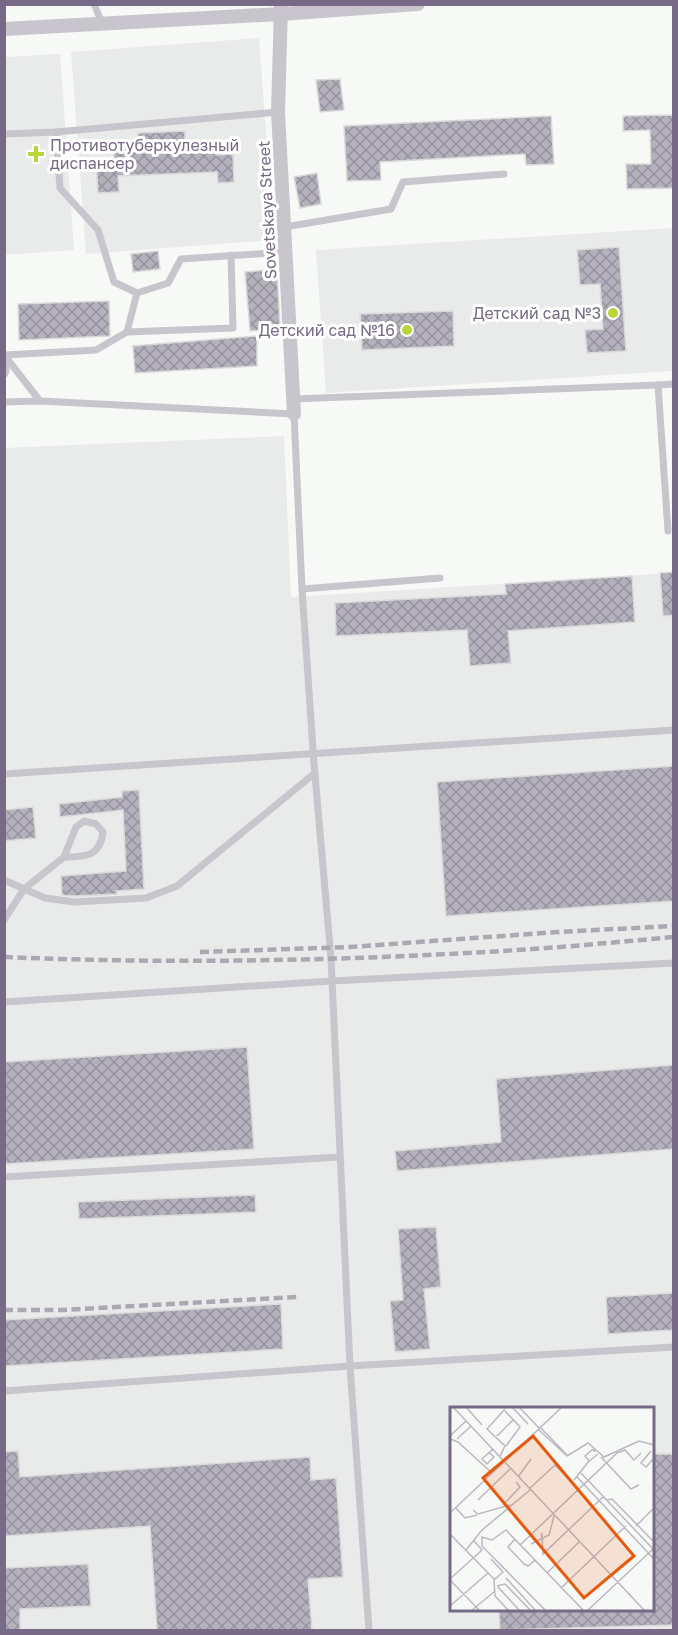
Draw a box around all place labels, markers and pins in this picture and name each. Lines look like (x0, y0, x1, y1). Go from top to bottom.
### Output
place label: Противотуберкулезный диспансер (50, 135, 239, 173)
marker: Противотуберкулезный диспансер (27, 145, 45, 163)
place label: Детский сад №3 (473, 303, 601, 323)
marker: Детский сад №3 (606, 306, 620, 320)
place label: Детский сад №16 (259, 320, 395, 340)
marker: Детский сад №16 (400, 323, 414, 337)

